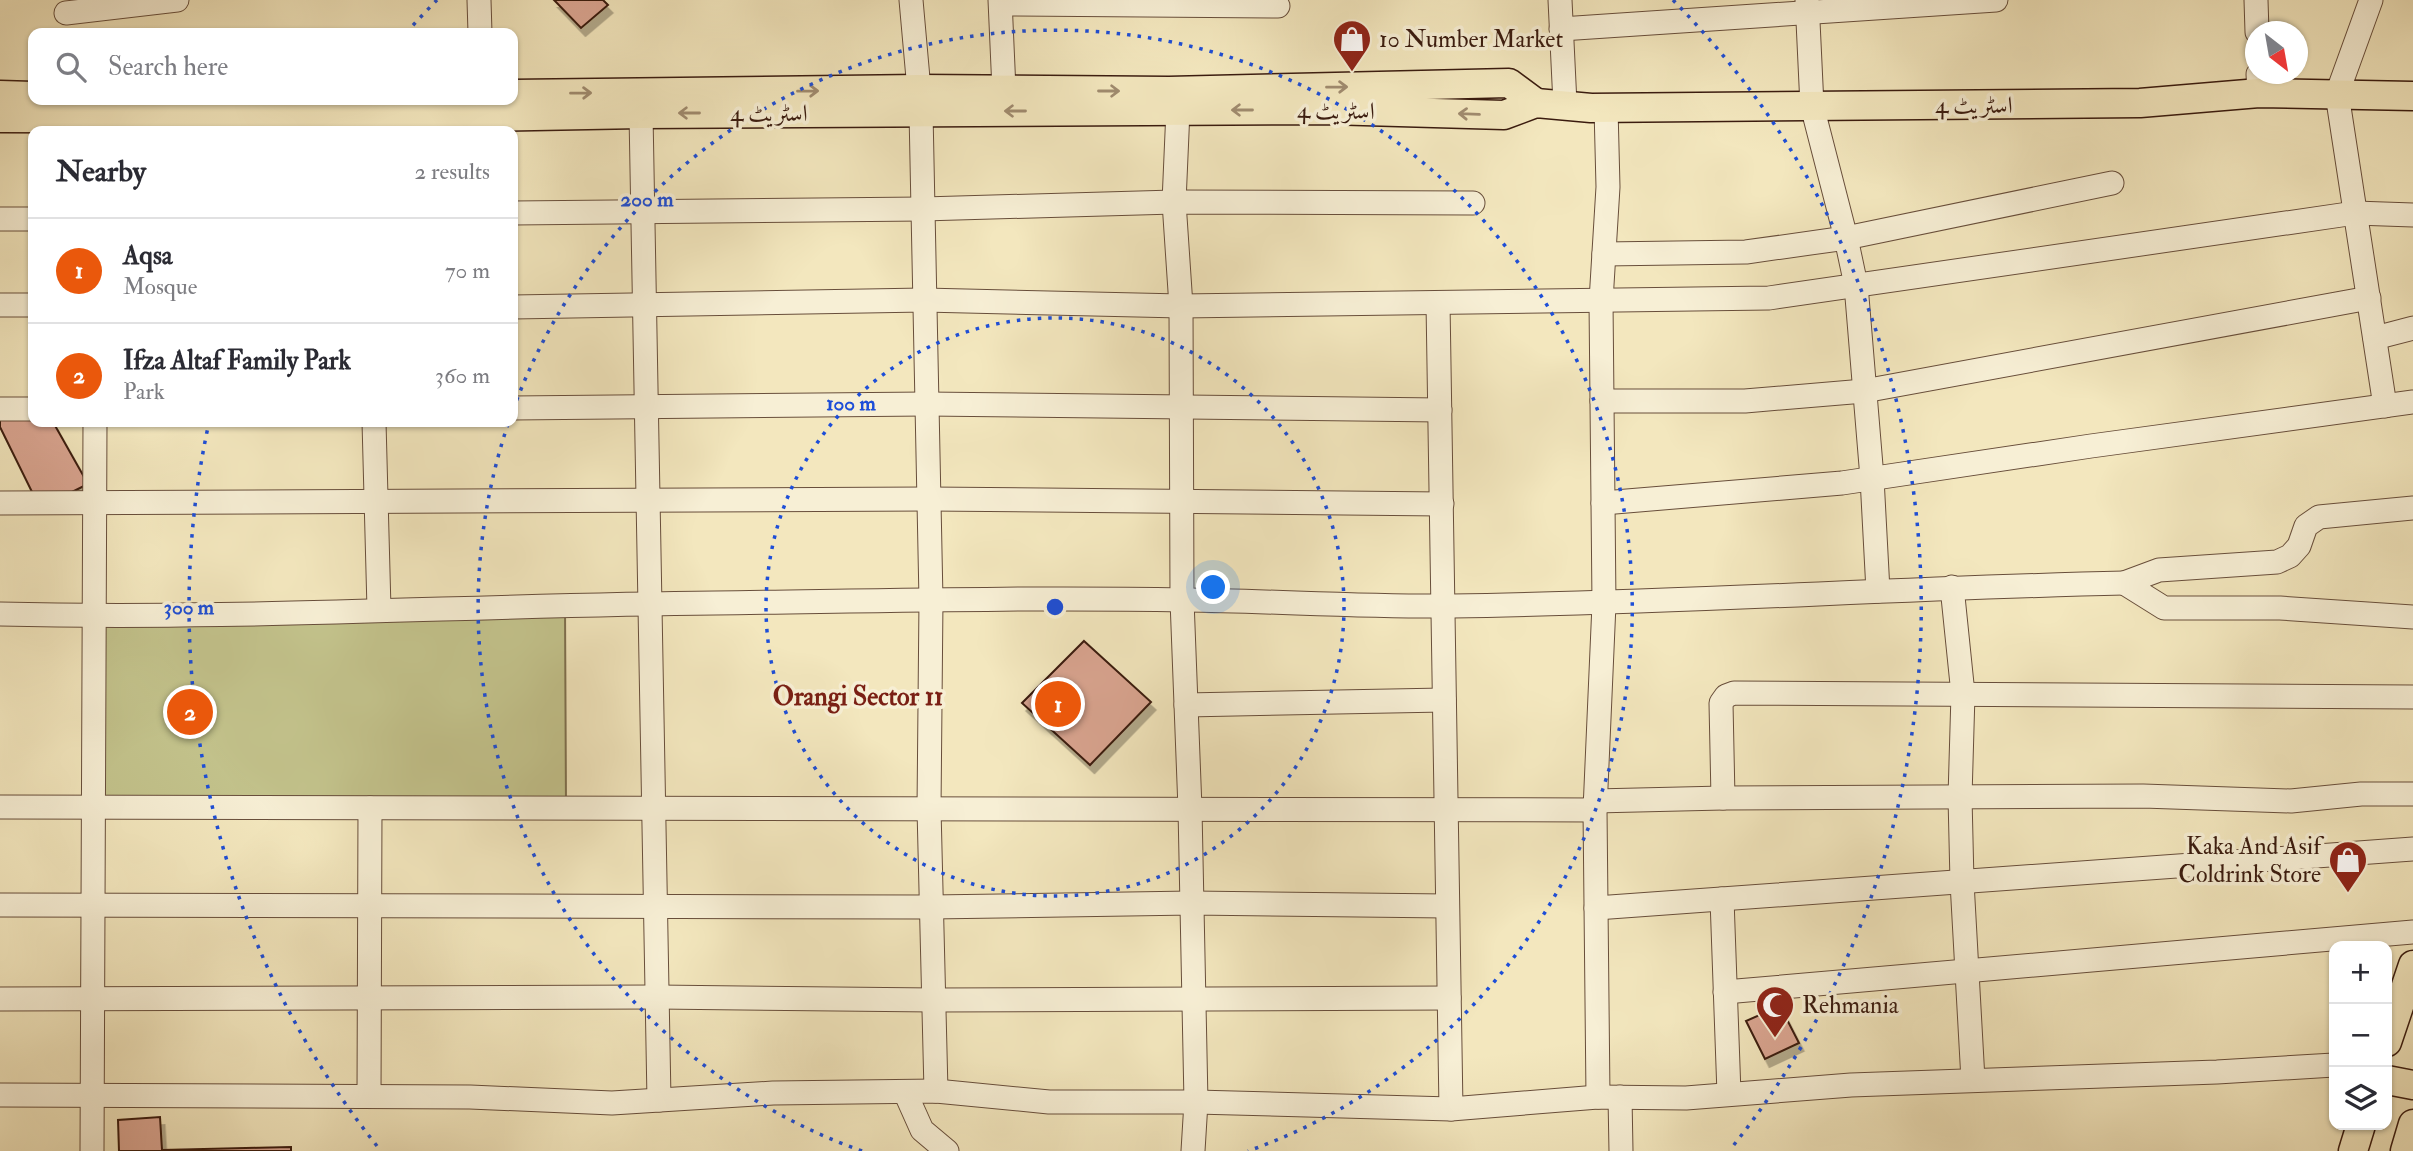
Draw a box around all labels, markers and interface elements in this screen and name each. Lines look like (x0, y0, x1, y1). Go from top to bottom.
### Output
shop icon: 10 Number Market (1331, 18, 1373, 73)
north arrow (2245, 21, 2308, 84)
place label: 10 Number Market (1379, 24, 1563, 55)
search box (28, 28, 518, 105)
icon: search (52, 48, 90, 86)
text: Search here (108, 51, 228, 83)
one-way arrow (1325, 80, 1348, 94)
one-way arrow (797, 84, 820, 97)
one-way arrow (1098, 84, 1121, 98)
one-way arrow (569, 86, 592, 100)
street label: اسٹریٹ 4 (1935, 90, 2013, 121)
street label: اسٹریٹ 4 (1297, 95, 1375, 127)
street label: اسٹریٹ 4 (730, 98, 808, 129)
one-way arrow (1231, 103, 1254, 117)
one-way arrow (1003, 104, 1026, 118)
one-way arrow (678, 106, 701, 120)
one-way arrow (1458, 107, 1481, 120)
text: Nearby (56, 153, 146, 190)
text: 2 results (415, 157, 490, 186)
text: 200 m (621, 186, 674, 213)
text: Aqsa (123, 240, 173, 272)
text: 1 (75, 256, 83, 285)
text: 70 m (445, 256, 490, 285)
text: Mosque (123, 272, 197, 301)
text: Ifza Altaf Family Park (123, 345, 351, 377)
text: 2 (73, 361, 85, 390)
text: 360 m (435, 361, 490, 390)
text: Park (123, 377, 165, 406)
text: 100 m (826, 390, 877, 417)
your location (1196, 570, 1230, 604)
text: 300 m (164, 594, 215, 621)
centre of rings (1043, 595, 1067, 619)
pin: 1 (1035, 678, 1081, 730)
district label: Orangi Sector 11 (773, 681, 943, 714)
pin: 2 (167, 686, 213, 738)
place label: Kaka And Asif Coldrink Store (2178, 831, 2324, 890)
shop icon: Kaka And Asif Coldrink Store (2327, 839, 2369, 894)
map controls (2329, 941, 2392, 1130)
button: + (2329, 941, 2392, 1004)
mosque icon: Rehmania (1754, 984, 1796, 1039)
place label: Rehmania (1802, 990, 1900, 1021)
button: − (2329, 1004, 2392, 1067)
button: layers (2329, 1067, 2392, 1130)

